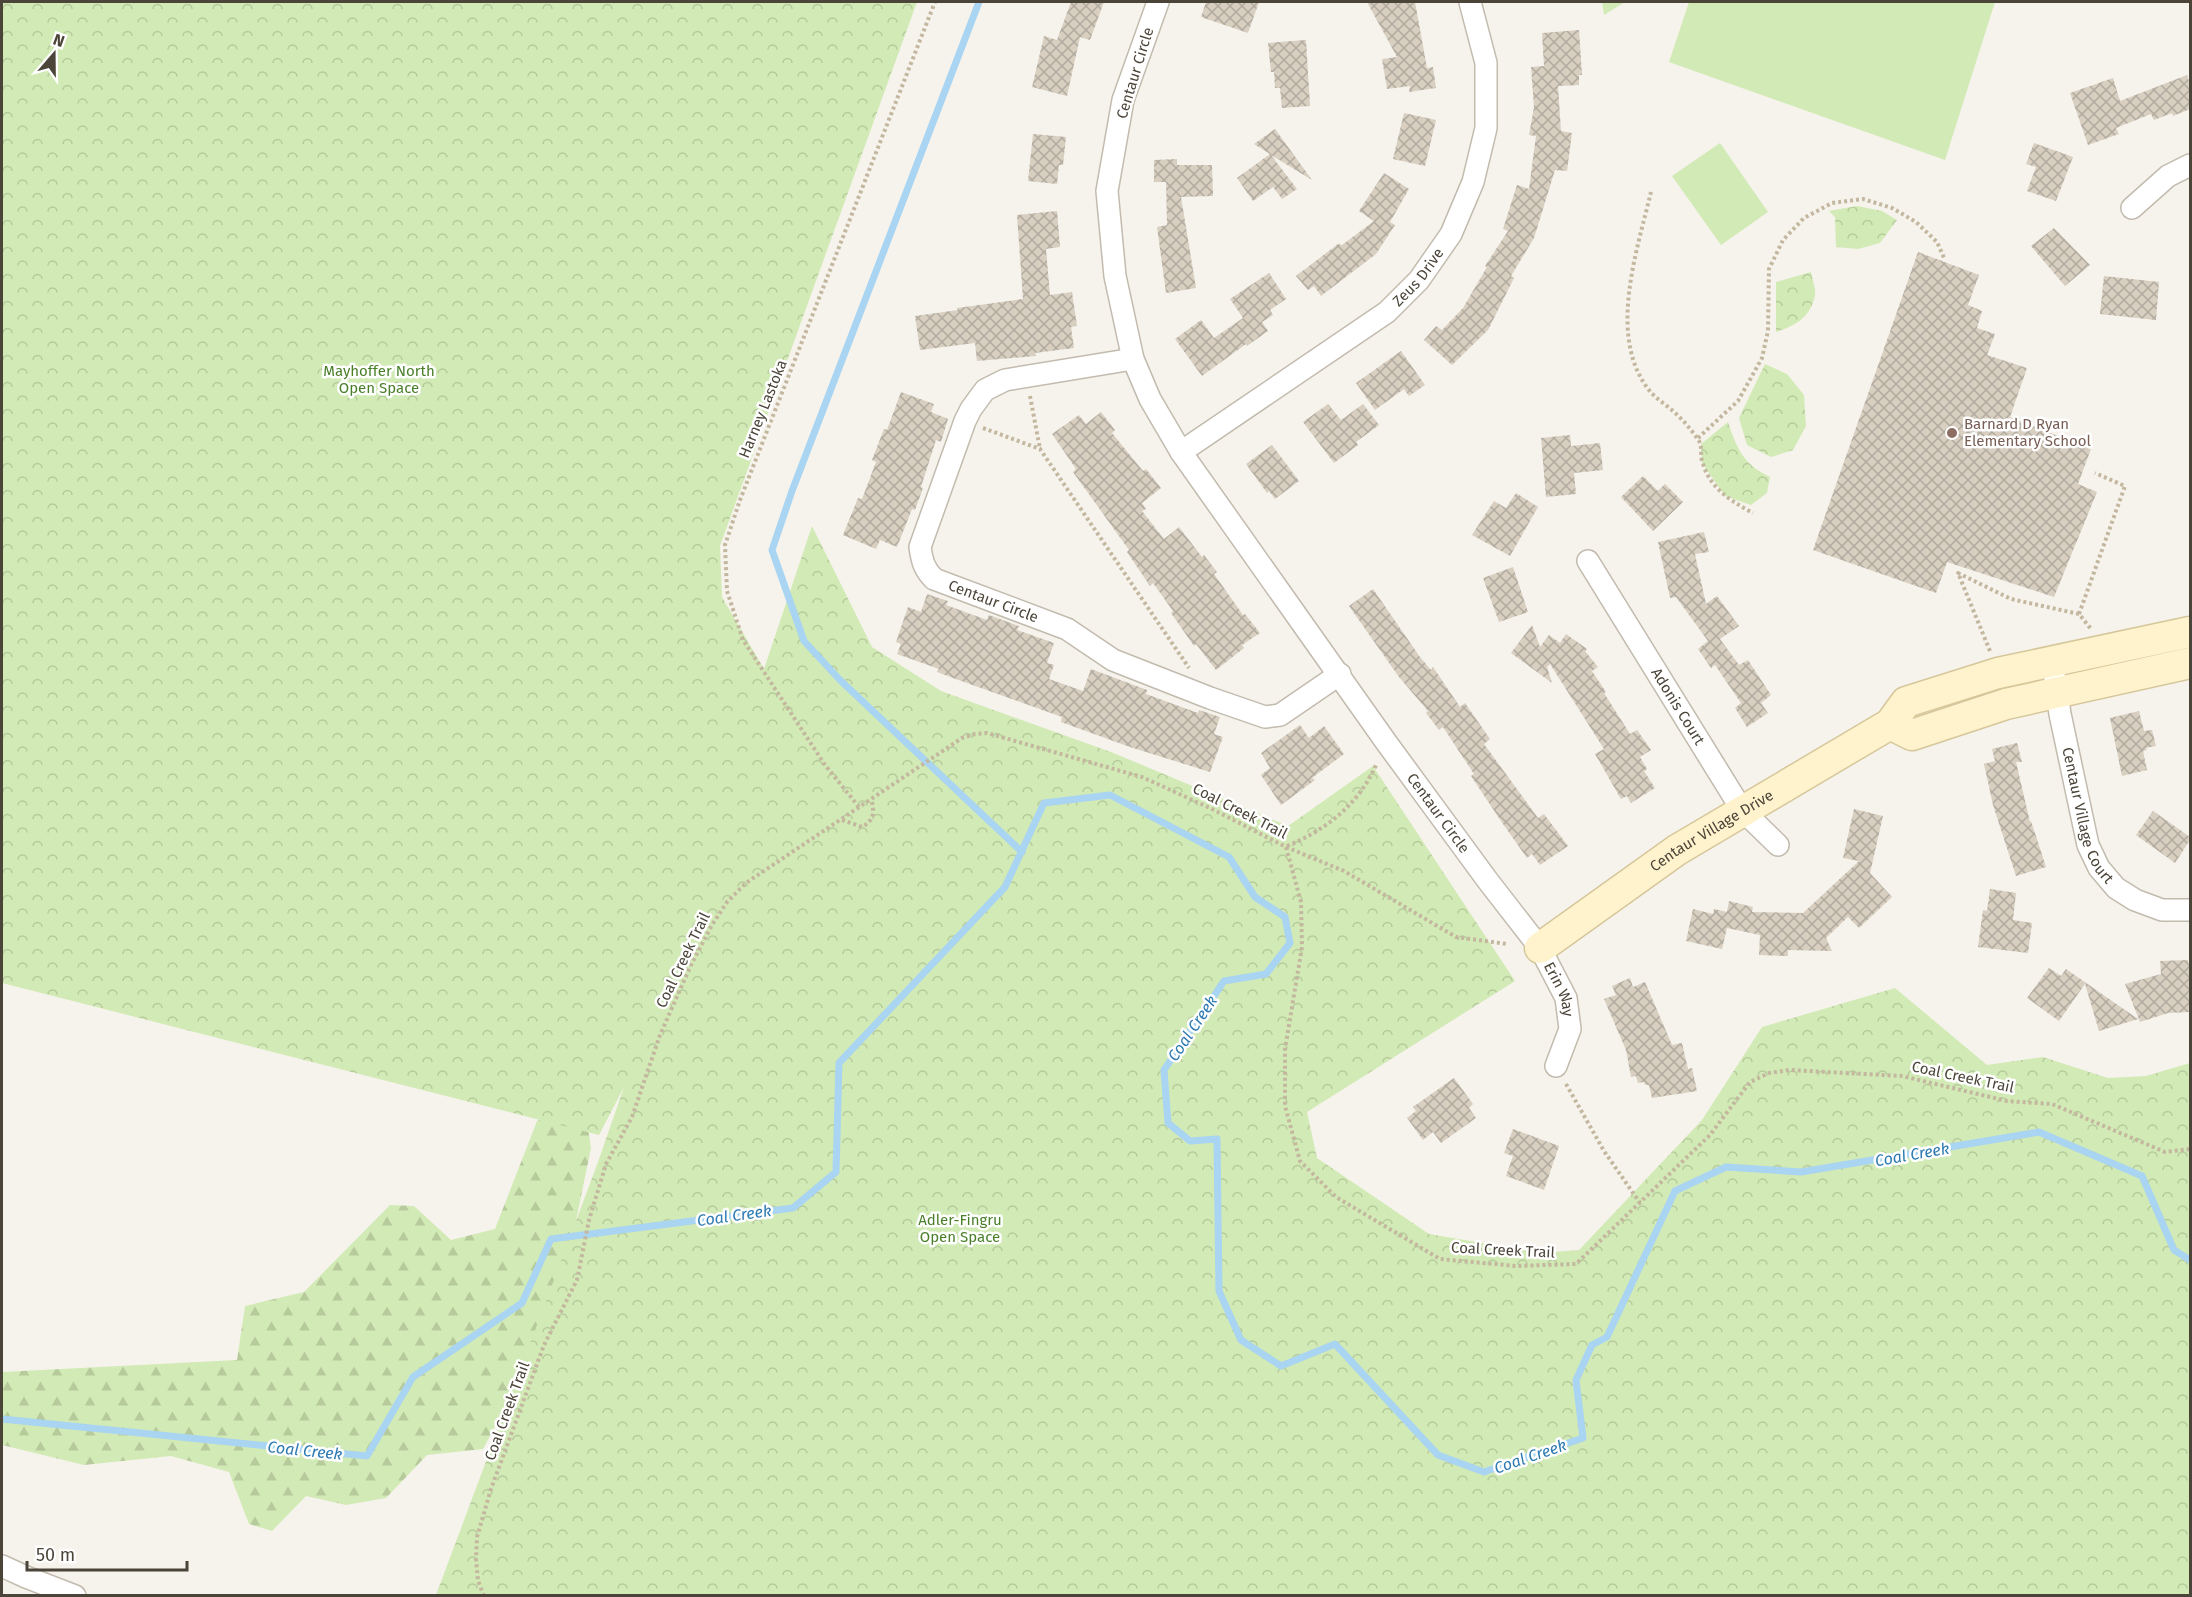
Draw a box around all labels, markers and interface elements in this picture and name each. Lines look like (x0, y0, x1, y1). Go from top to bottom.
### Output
north arrow (24, 24, 84, 84)
street label: Centaur Circle (1113, 25, 1157, 121)
text: N (51, 30, 67, 51)
street label: Zeus Drive (1389, 244, 1448, 310)
street label: Harney Lastoka (735, 357, 791, 461)
park label: Mayhoffer North Open Space (323, 362, 435, 397)
place label: Barnard D Ryan Elementary School (1964, 415, 2092, 450)
marker: Barnard D Ryan Elementary School (1945, 426, 1959, 440)
street label: Centaur Circle (946, 576, 1041, 626)
street label: Adonis Court (1647, 665, 1709, 749)
street label: Centaur Village Court (2058, 746, 2118, 888)
street label: Centaur Circle (1403, 770, 1473, 857)
street label: Coal Creek Trail (1190, 779, 1291, 843)
street label: Centaur Village Drive (1646, 786, 1776, 875)
street label: Coal Creek Trail (652, 909, 714, 1011)
street label: Erin Way (1540, 959, 1577, 1018)
water label: Coal Creek (1164, 992, 1221, 1065)
street label: Coal Creek Trail (1910, 1057, 2016, 1097)
water label: Coal Creek (1873, 1139, 1951, 1170)
water label: Coal Creek (696, 1201, 773, 1230)
park label: Adler-Fingru Open Space (918, 1211, 1002, 1246)
street label: Coal Creek Trail (1451, 1238, 1556, 1262)
street label: Coal Creek Trail (481, 1359, 533, 1463)
water label: Coal Creek (1492, 1435, 1569, 1478)
water label: Coal Creek (267, 1437, 344, 1464)
scale bar (27, 1534, 188, 1572)
text: 50 m (36, 1544, 75, 1566)

